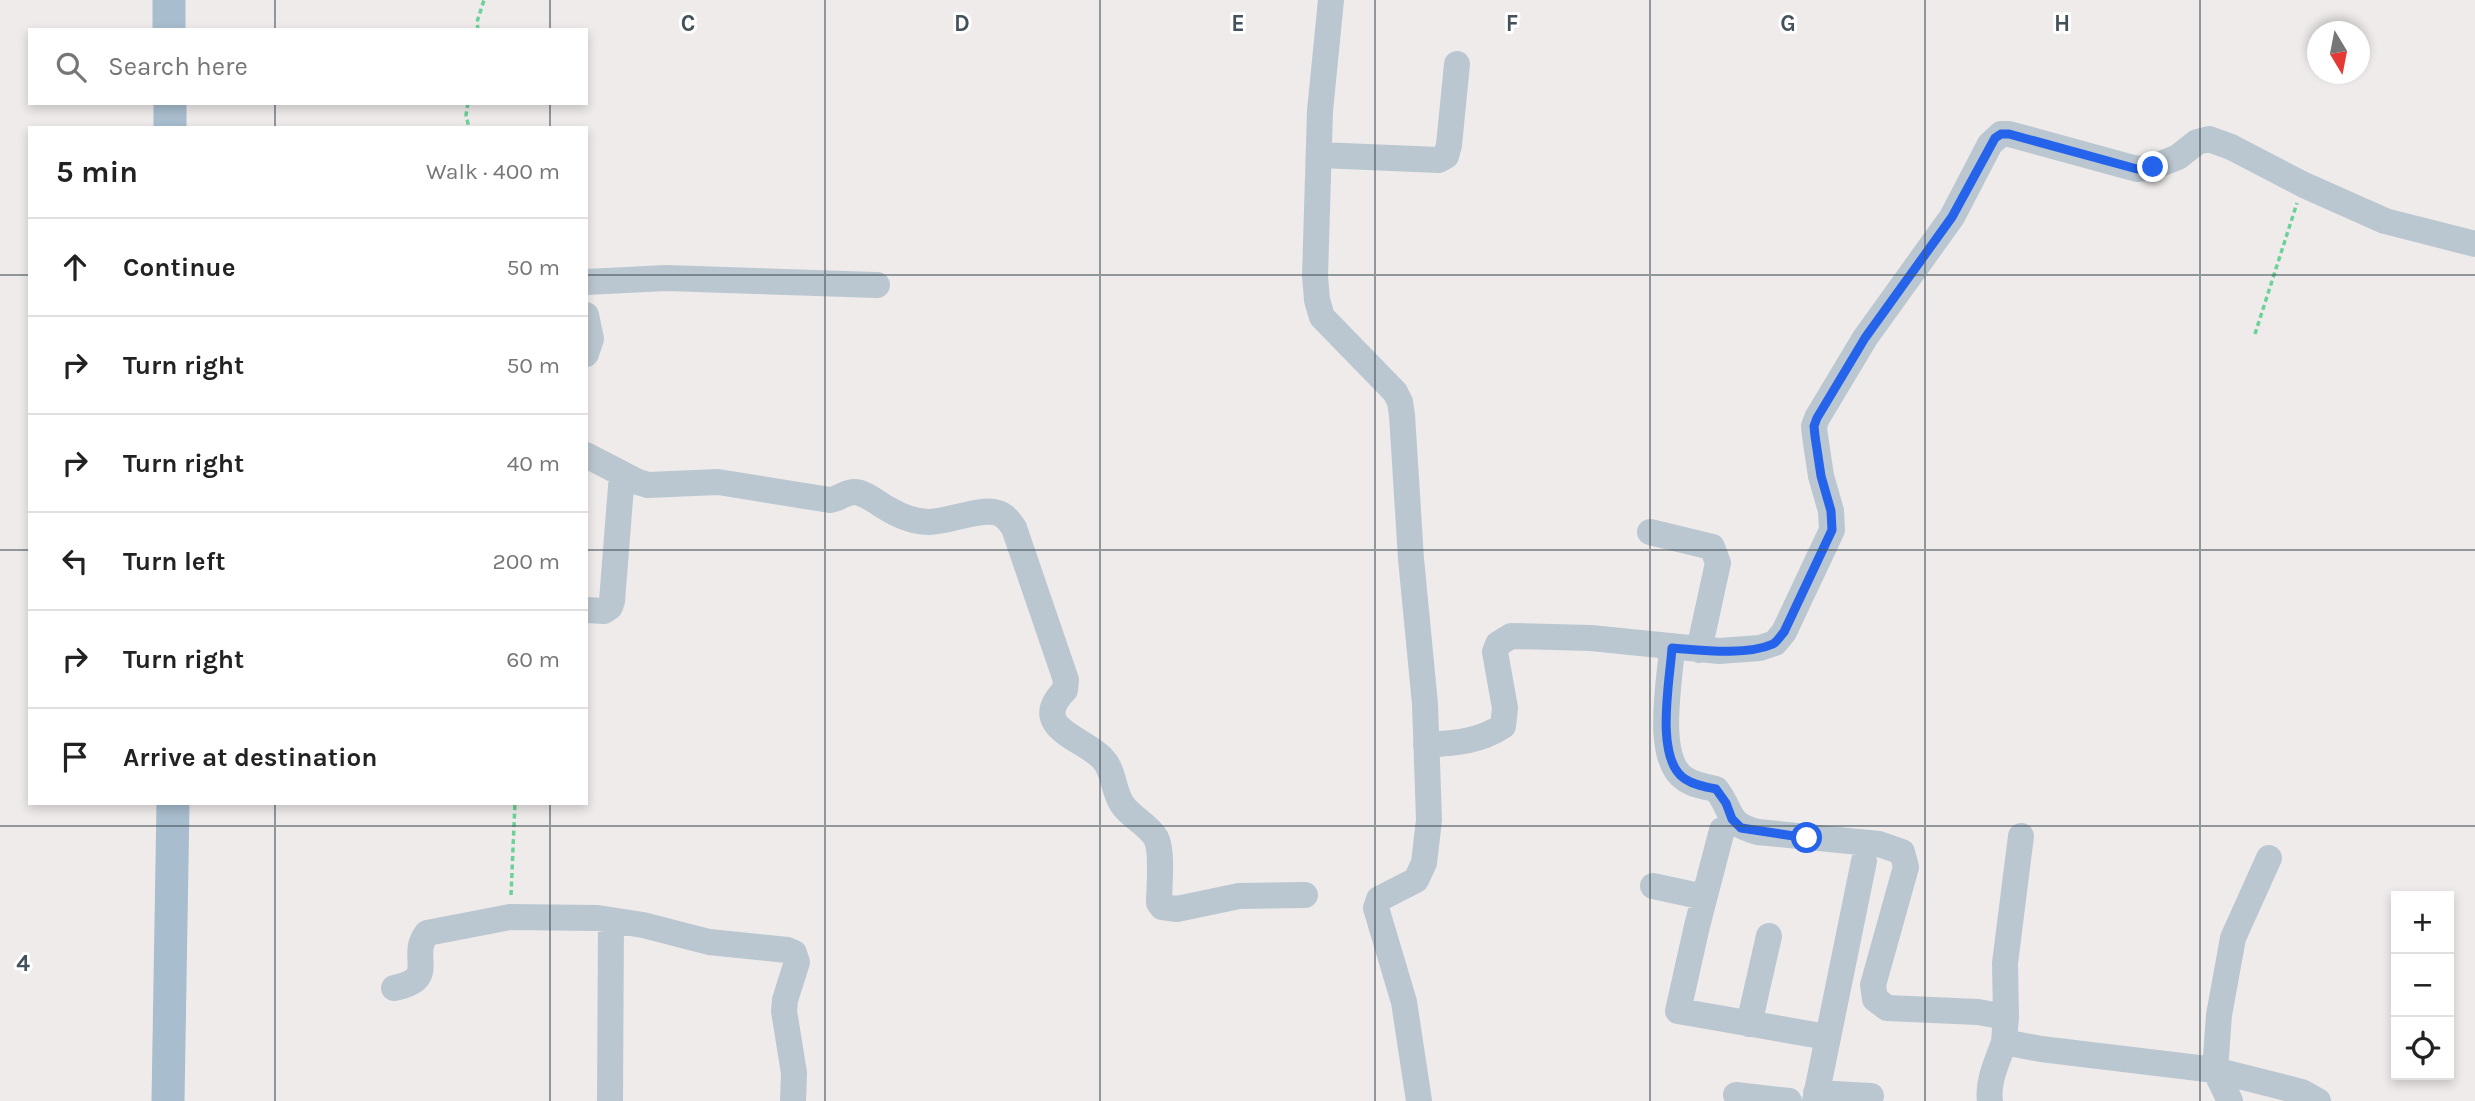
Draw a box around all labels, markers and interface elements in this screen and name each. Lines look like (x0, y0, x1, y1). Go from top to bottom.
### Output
text: C (681, 10, 695, 37)
text: D (954, 10, 970, 37)
text: E (1231, 10, 1245, 37)
text: F (1506, 10, 1518, 37)
text: G (1780, 10, 1796, 37)
text: H (2054, 10, 2070, 37)
north arrow (2307, 21, 2370, 84)
search box (28, 28, 588, 105)
icon: search (52, 48, 90, 86)
text: Search here (108, 51, 248, 82)
route end (2137, 151, 2168, 182)
text: 5 min (56, 154, 138, 190)
text: Walk · 400 m (426, 158, 560, 185)
icon: ahead (56, 248, 94, 286)
text: Continue (123, 252, 235, 283)
text: 50 m (506, 254, 560, 281)
icon: right (56, 346, 94, 384)
text: Turn right (123, 350, 244, 381)
text: 50 m (506, 352, 560, 379)
icon: right (56, 444, 94, 482)
text: Turn right (123, 448, 244, 479)
text: 40 m (507, 450, 560, 477)
icon: left (56, 542, 94, 580)
text: Turn left (123, 546, 225, 577)
text: 200 m (492, 548, 560, 575)
icon: right (56, 640, 94, 678)
text: Turn right (123, 644, 244, 675)
text: 60 m (506, 646, 560, 673)
icon: arrive (56, 738, 94, 776)
text: Arrive at destination (123, 742, 377, 773)
route start (1791, 822, 1822, 853)
map controls (2391, 891, 2454, 1080)
button: + (2391, 891, 2454, 954)
text: 4 (16, 950, 30, 977)
button: − (2391, 954, 2454, 1017)
button: locate (2391, 1017, 2454, 1080)

